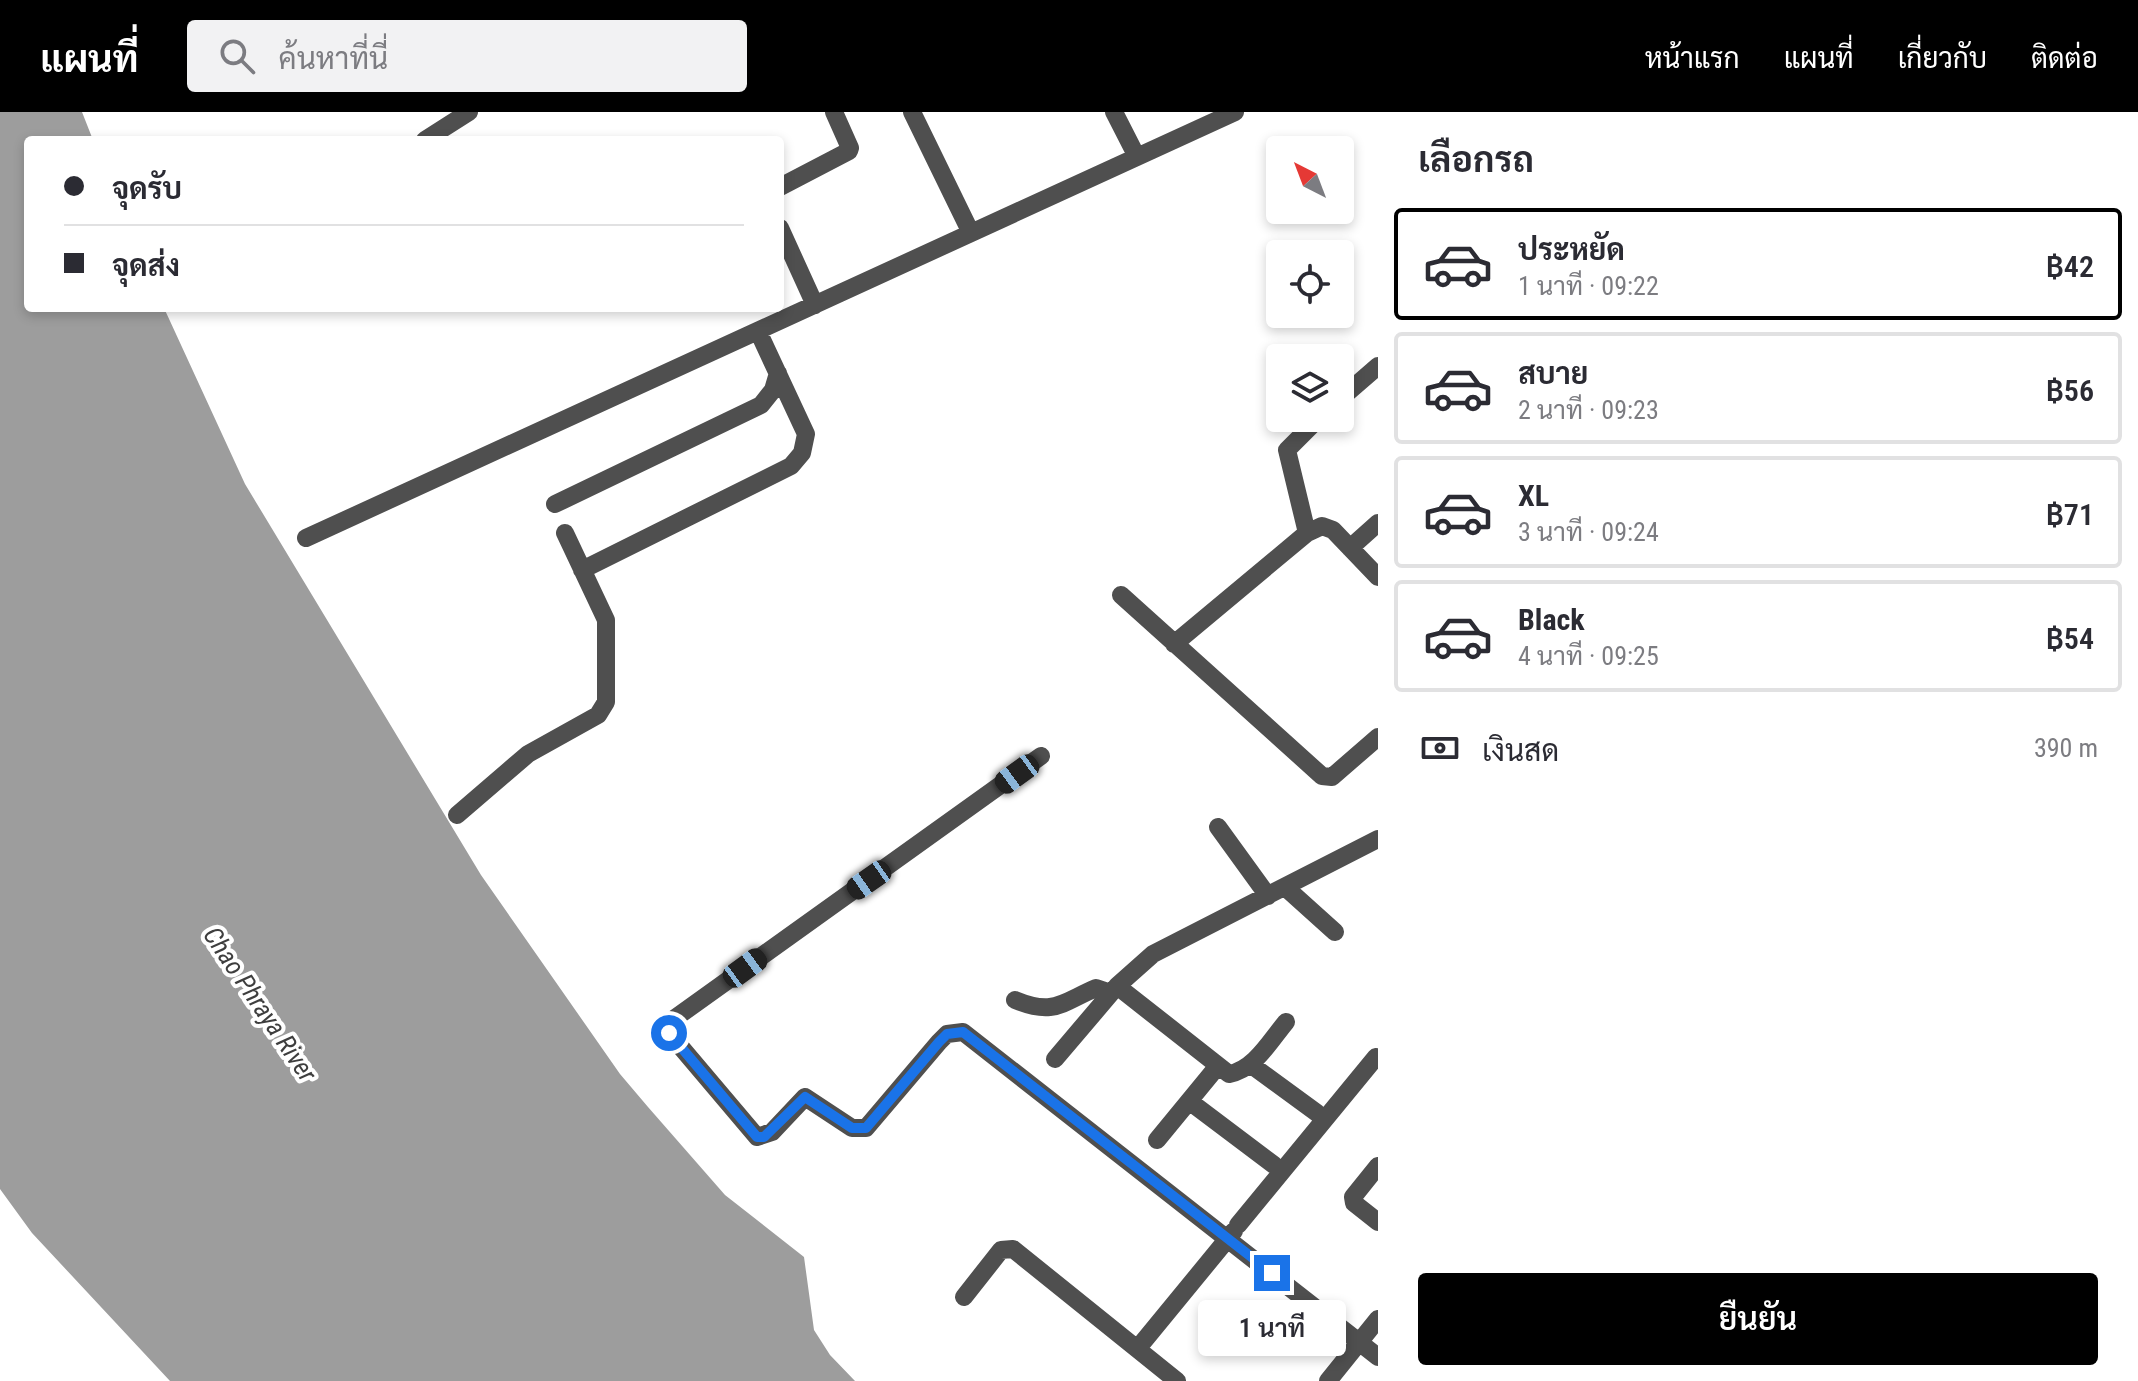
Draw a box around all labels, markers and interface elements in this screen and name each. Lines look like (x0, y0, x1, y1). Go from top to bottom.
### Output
search box (187, 20, 747, 92)
icon: search (215, 34, 259, 78)
text: แผนที่ (40, 37, 139, 81)
text: ค้นหาที่นี่ (279, 41, 388, 76)
text: หน้าแรก (1645, 42, 1740, 75)
text: แผนที่ (1784, 42, 1854, 75)
text: เกี่ยวกับ (1898, 42, 1987, 75)
text: ติดต่อ (2031, 42, 2098, 75)
north arrow (1266, 136, 1354, 224)
map controls (1266, 136, 1354, 432)
text: เลือกรถ (1418, 139, 1534, 181)
text: จุดรับ (112, 171, 182, 206)
icon: car (1422, 228, 1494, 300)
text: ประหยัด (1518, 232, 1625, 267)
button: locate (1266, 240, 1354, 328)
text: จุดส่ง (112, 248, 180, 283)
text: ฿42 (2046, 249, 2094, 284)
text: 1 นาที · 09:22 (1518, 271, 1659, 301)
button: layers (1266, 344, 1354, 432)
icon: car (1422, 352, 1494, 424)
text: สบาย (1518, 356, 1588, 391)
text: ฿56 (2046, 373, 2094, 408)
text: 2 นาที · 09:23 (1518, 395, 1659, 425)
icon: car (1422, 476, 1494, 548)
text: XL (1518, 478, 1549, 513)
text: ฿71 (2046, 497, 2094, 532)
text: 3 นาที · 09:24 (1518, 517, 1659, 547)
icon: car (1422, 600, 1494, 672)
text: Black (1518, 602, 1585, 637)
text: ฿54 (2046, 621, 2094, 656)
text: 4 นาที · 09:25 (1518, 641, 1659, 671)
icon: cash (1418, 726, 1462, 770)
text: เงินสด (1482, 733, 1559, 768)
text: 390 m (2034, 733, 2098, 763)
car (991, 750, 1043, 798)
car (842, 856, 896, 904)
water label: Chao Phraya River (197, 921, 323, 1088)
car (719, 944, 771, 992)
route start (651, 1015, 687, 1051)
route end (1254, 1255, 1290, 1291)
button: ยืนยัน (1418, 1273, 2098, 1365)
callout: 1 นาที (1198, 1301, 1346, 1357)
text: 1 นาที (1239, 1313, 1305, 1343)

